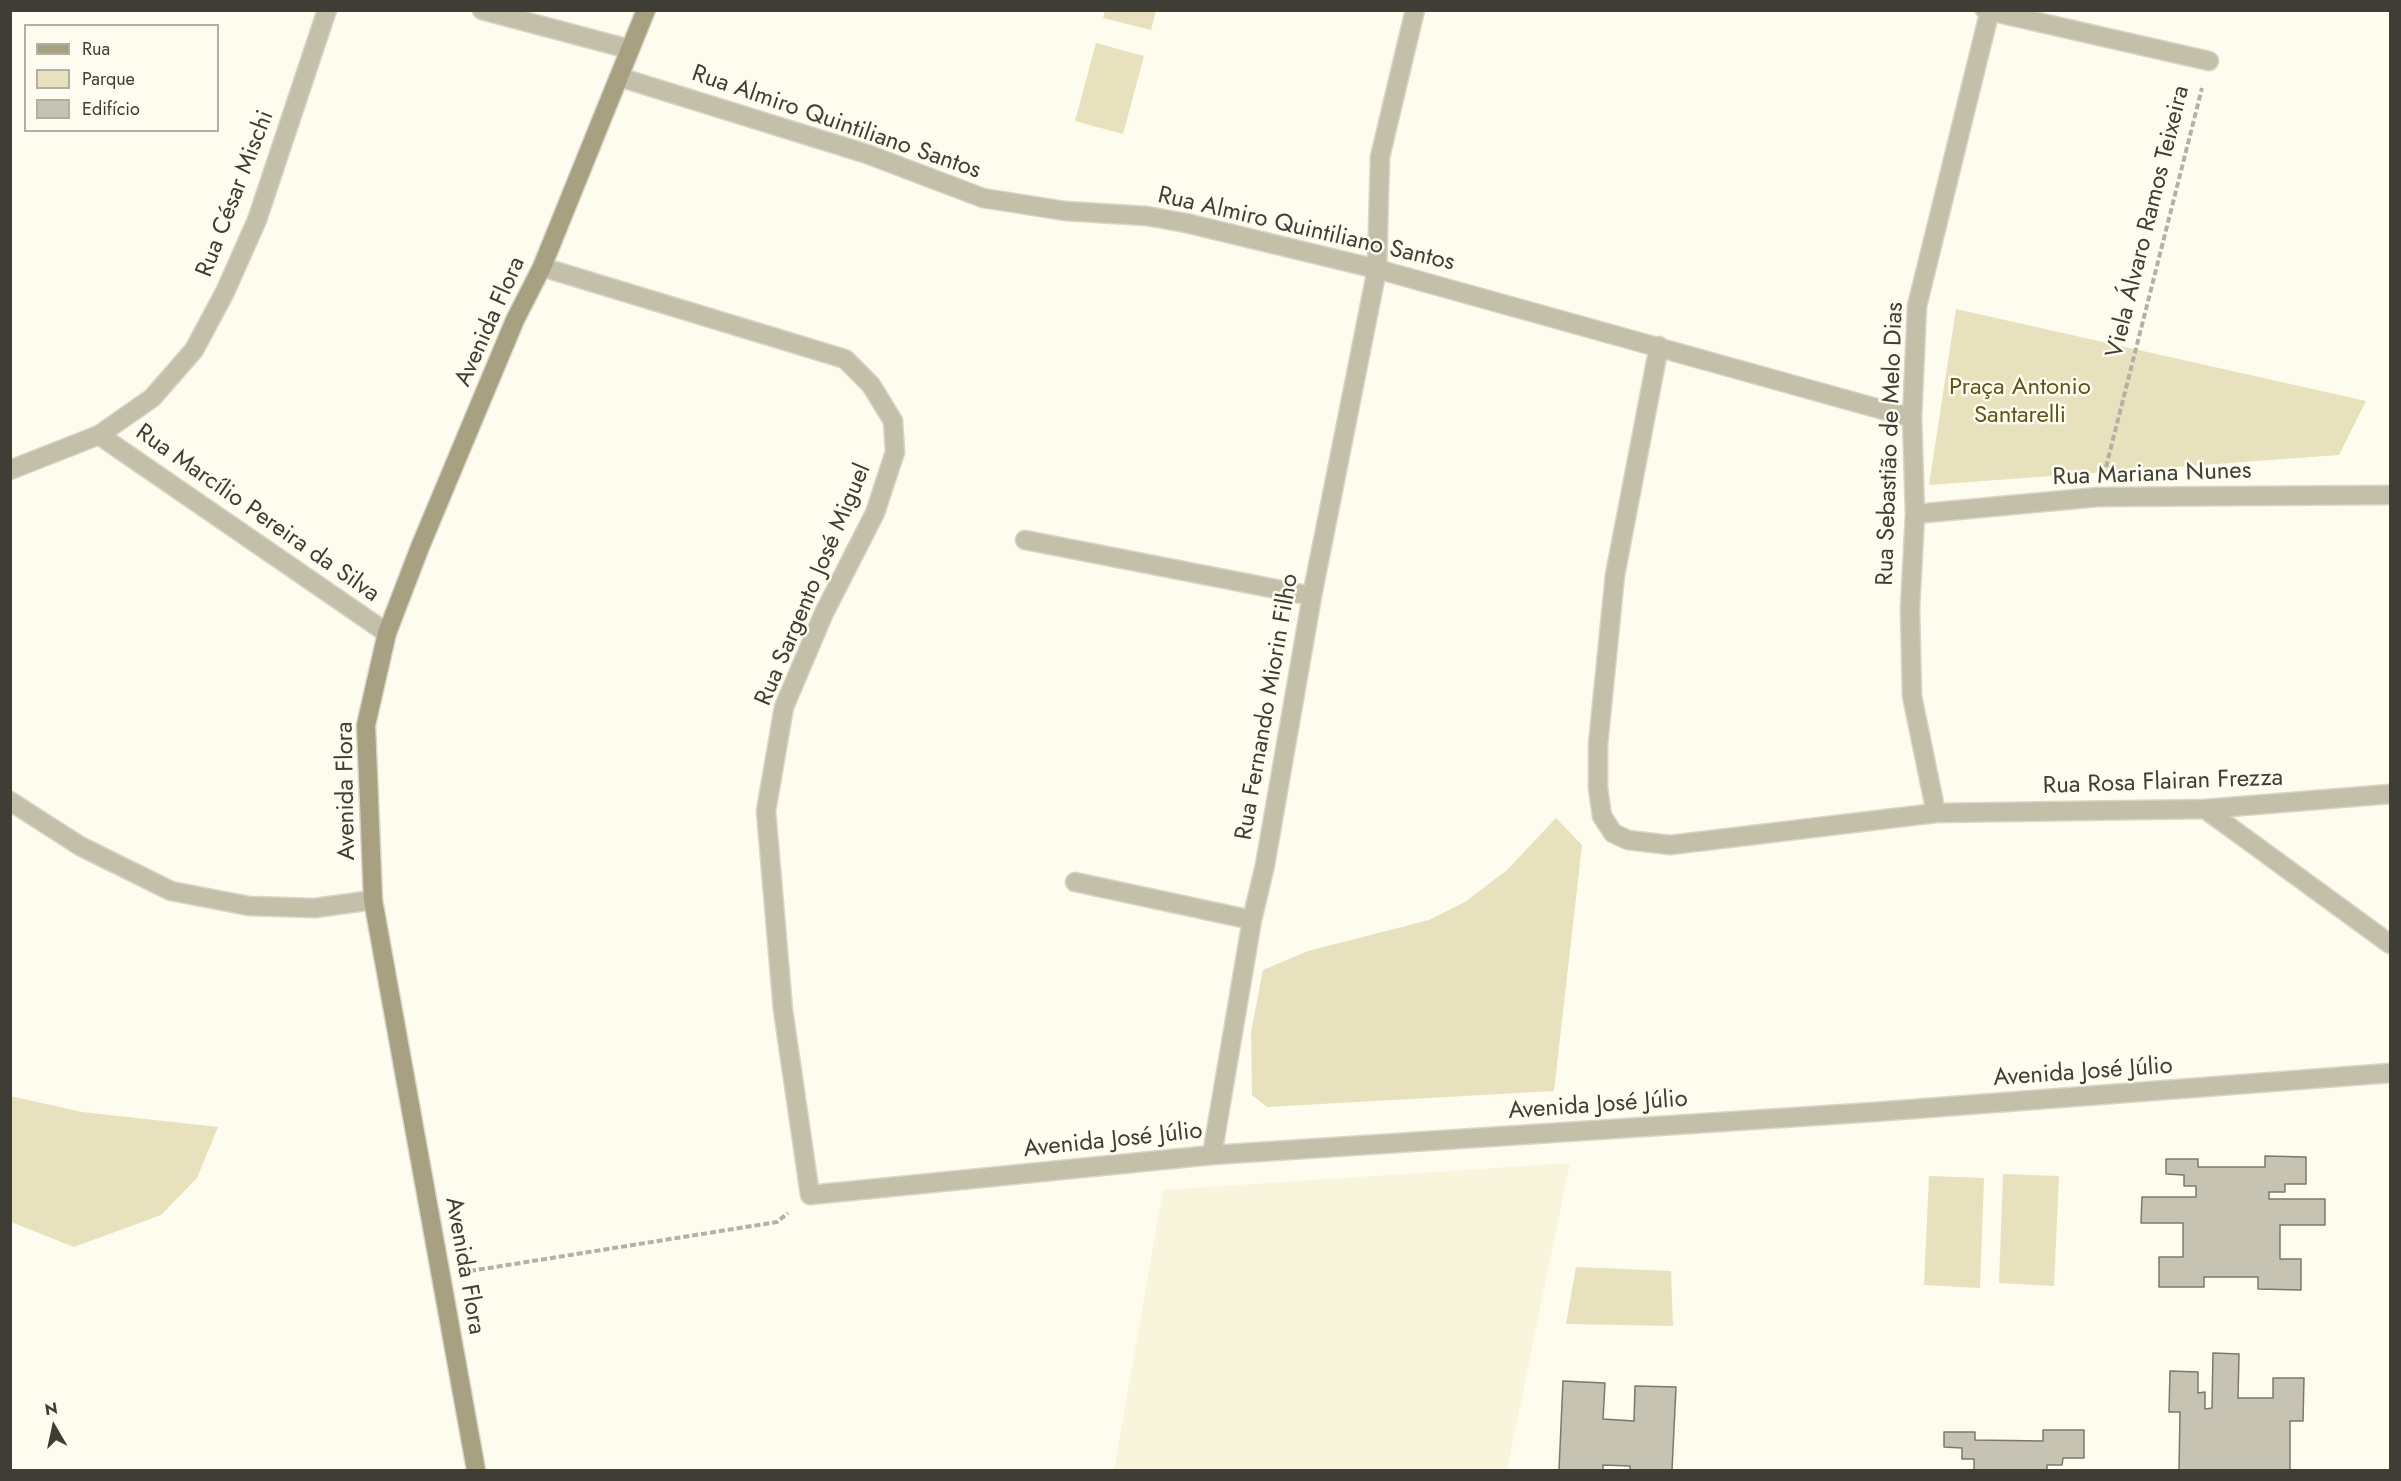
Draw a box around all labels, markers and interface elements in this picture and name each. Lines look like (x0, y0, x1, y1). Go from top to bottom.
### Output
legend (24, 24, 219, 132)
text: Rua (82, 36, 110, 62)
street label: Rua Almiro Quintiliano Santos (688, 60, 984, 186)
text: Parque (82, 66, 135, 92)
street label: Viela Álvaro Ramos Teixeira (2101, 83, 2197, 361)
text: Edifício (82, 96, 140, 122)
street label: Rua César Mischi (191, 107, 281, 281)
street label: Rua Almiro Quintiliano Santos (1155, 182, 1457, 278)
street label: Avenida Flora (450, 253, 532, 391)
street label: Rua Sebastião de Melo Dias (1872, 302, 1910, 586)
park label: Praça Antonio Santarelli (1949, 374, 2091, 430)
street label: Rua Marcílio Pereira da Silva (130, 419, 384, 609)
street label: Rua Mariana Nunes (2052, 457, 2252, 493)
street label: Rua Sargento José Miguel (750, 460, 878, 710)
street label: Rua Fernando Miorin Filho (1230, 572, 1306, 842)
street label: Avenida Flora (331, 721, 363, 861)
street label: Rua Rosa Flairan Frezza (2042, 764, 2284, 802)
street label: Avenida José Júlio (1992, 1052, 2174, 1094)
street label: Avenida José Júlio (1507, 1085, 1689, 1127)
street label: Avenida José Júlio (1022, 1117, 1204, 1165)
street label: Avenida Flora (438, 1195, 490, 1337)
text: N (43, 1396, 59, 1421)
north arrow (24, 1397, 84, 1457)

